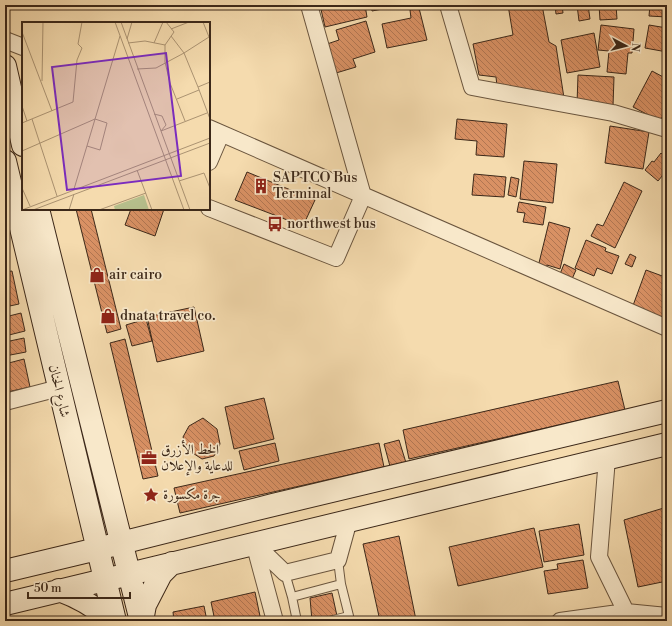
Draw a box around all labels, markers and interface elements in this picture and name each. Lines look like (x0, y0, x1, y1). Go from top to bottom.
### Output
inset map (22, 22, 210, 210)
north arrow (606, 26, 646, 66)
text: N (627, 42, 642, 53)
place label: SAPTCO Bus Terminal (273, 169, 357, 203)
building icon: SAPTCO Bus Terminal (252, 177, 270, 195)
bus stop icon: northwest bus (266, 215, 284, 233)
place label: northwest bus (287, 215, 376, 233)
shop icon: air cairo (88, 266, 106, 284)
place label: air cairo (109, 266, 162, 284)
shop icon: dnata travel co. (99, 307, 117, 325)
place label: dnata travel co. (120, 307, 216, 325)
street label: شارع الحنان (42, 363, 74, 420)
place label: الخط الأزرق للدعاية والإعلان (161, 439, 233, 476)
office icon: الخط الأزرق للدعاية والإعلان (140, 449, 158, 467)
place icon: جرة مكسورة (142, 486, 160, 504)
place label: جرة مكسورة (163, 486, 221, 504)
scale bar (28, 574, 130, 600)
text: 50 m (34, 581, 62, 596)

